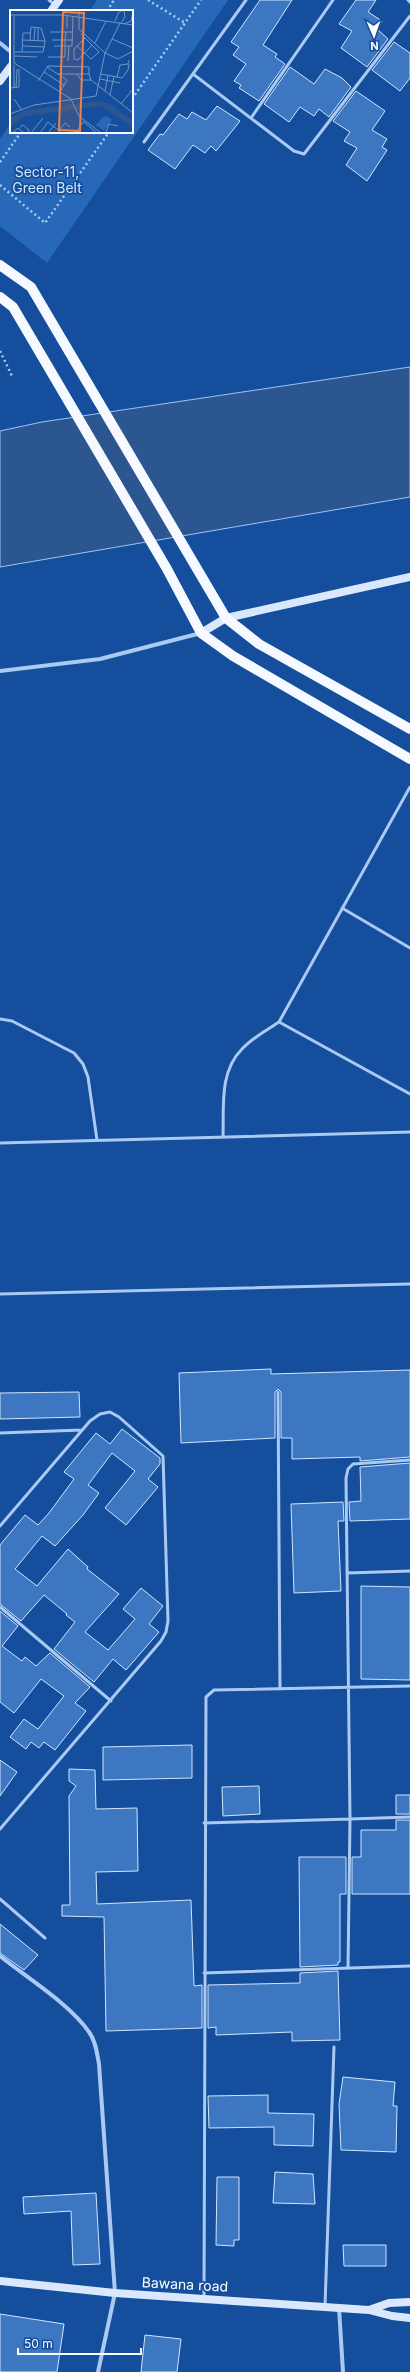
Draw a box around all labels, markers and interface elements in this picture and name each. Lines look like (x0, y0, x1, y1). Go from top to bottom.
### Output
inset map (10, 10, 133, 133)
north arrow (354, 16, 394, 56)
text: N (370, 39, 379, 53)
park label: Sector-11, Green Belt (12, 163, 82, 196)
street label: Bawana road (141, 2273, 229, 2295)
scale bar (18, 2330, 141, 2356)
text: 50 m (24, 2336, 53, 2351)

